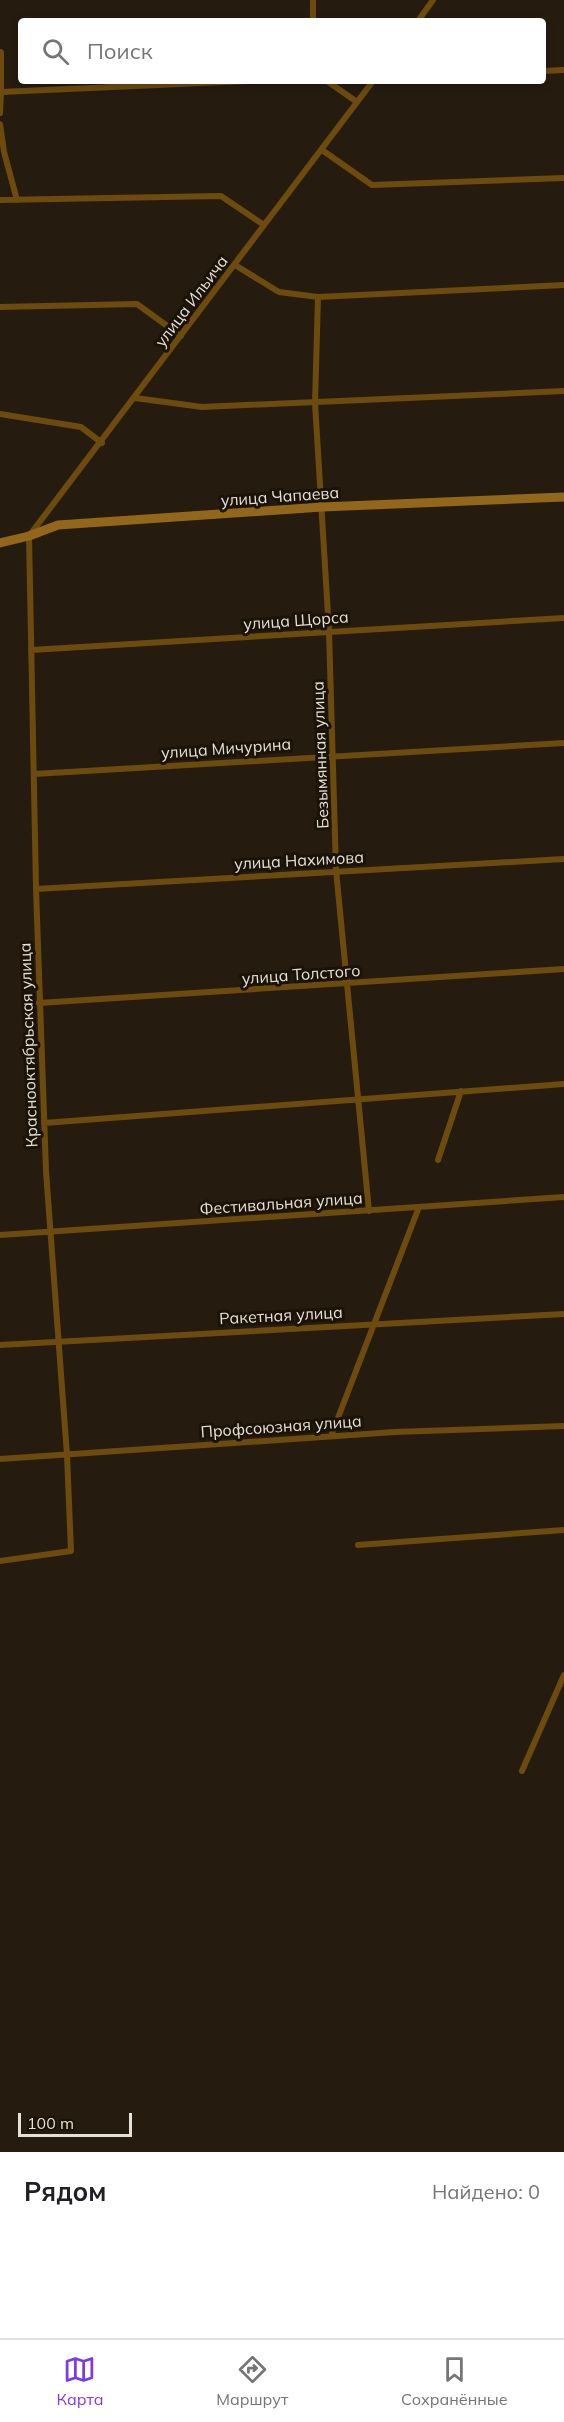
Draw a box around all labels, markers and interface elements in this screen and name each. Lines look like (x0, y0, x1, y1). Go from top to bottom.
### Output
search box (18, 18, 546, 84)
icon: search (39, 35, 72, 68)
text: Поиск (87, 37, 153, 65)
street label: улица Ильича (150, 251, 232, 351)
street label: улица Чапаева (220, 482, 340, 510)
street label: улица Щорса (243, 606, 349, 634)
street label: Безымянная улица (307, 681, 333, 829)
street label: улица Мичурина (160, 733, 292, 763)
street label: улица Нахимова (234, 847, 364, 873)
street label: Краснооктябрьская улица (14, 942, 42, 1148)
street label: улица Толстого (241, 960, 361, 988)
street label: Фестивальная улица (199, 1187, 363, 1219)
street label: Ракетная улица (219, 1302, 343, 1328)
street label: Профсоюзная улица (200, 1410, 362, 1442)
scale bar (18, 2110, 132, 2138)
text: 100 m (27, 2113, 74, 2133)
text: Рядом (24, 2175, 107, 2208)
text: Найдено: 0 (432, 2179, 540, 2204)
tab: Карта (56, 2353, 103, 2409)
tab: Маршрут (216, 2353, 288, 2409)
tab: Сохранённые (401, 2353, 508, 2409)

